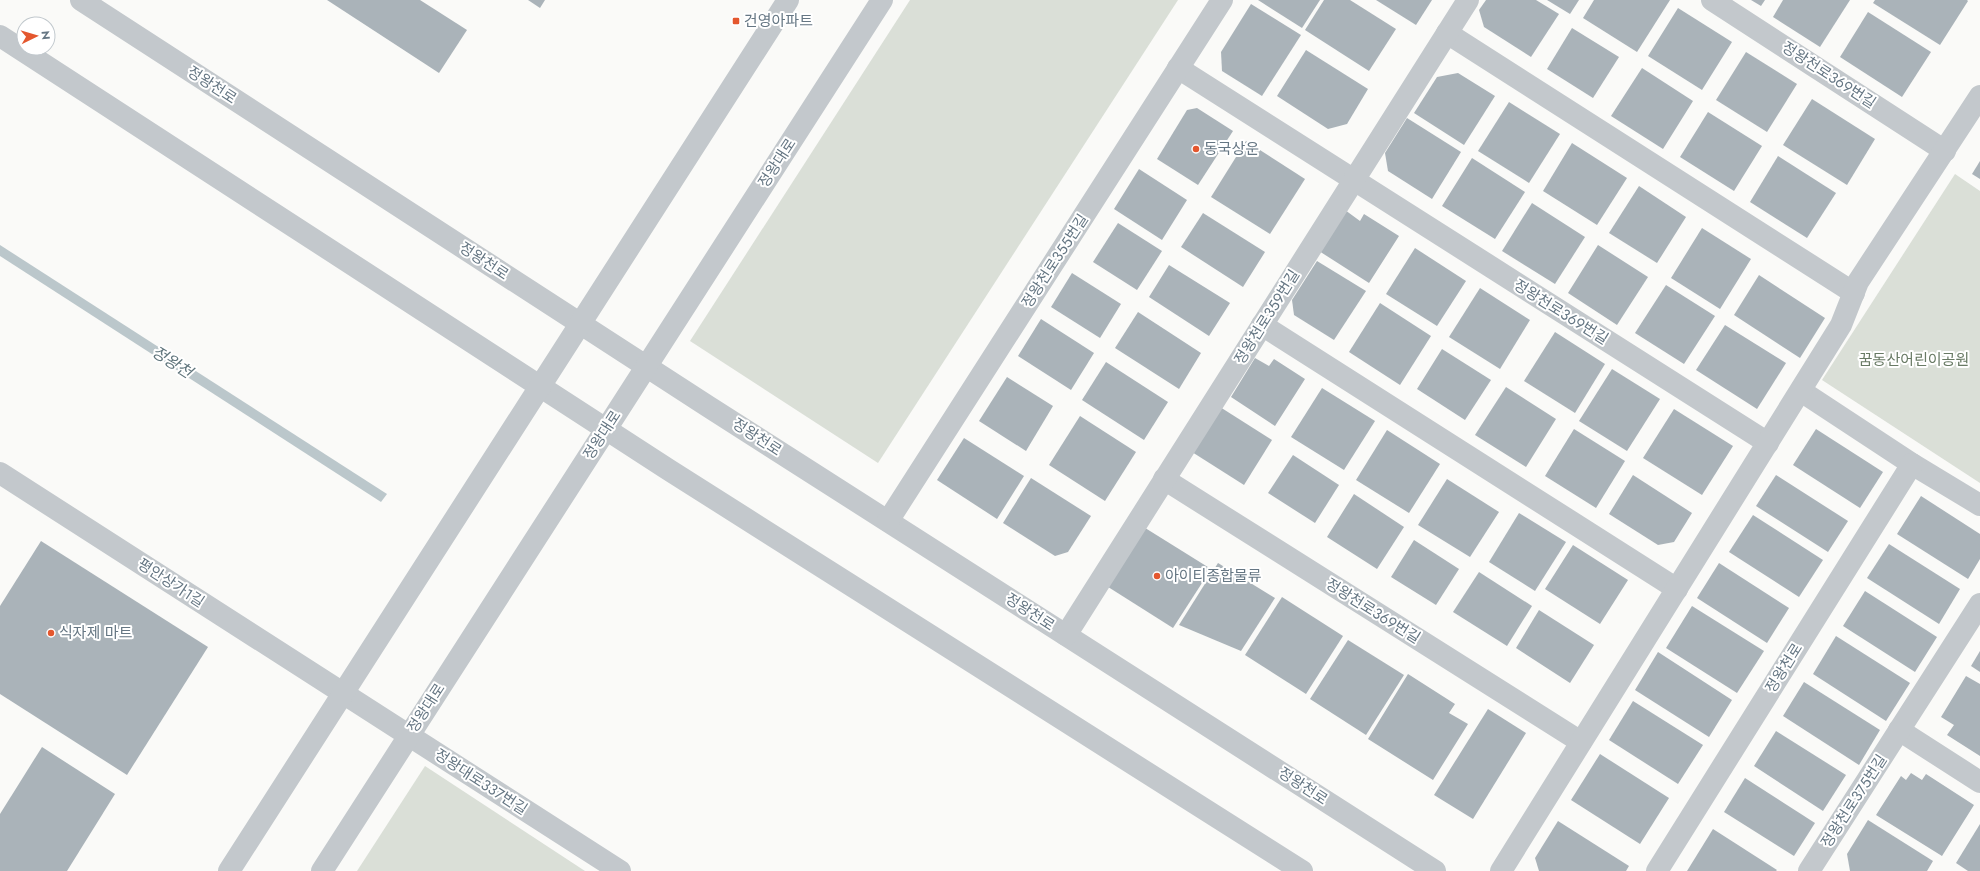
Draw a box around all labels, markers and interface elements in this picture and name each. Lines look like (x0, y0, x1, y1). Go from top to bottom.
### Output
place label: 건영아파트 (744, 10, 813, 32)
north arrow (16, 16, 56, 56)
marker: 건영아파트 (731, 16, 741, 26)
text: N (38, 30, 54, 40)
street label: 정왕천로369번길 (1778, 36, 1880, 114)
street label: 정왕천로 (183, 61, 241, 109)
street label: 정왕대로 (753, 134, 801, 192)
place label: 동국상운 (1204, 138, 1259, 160)
marker: 동국상운 (1191, 144, 1201, 154)
street label: 정왕천로355번길 (1016, 210, 1094, 312)
street label: 정왕천로 (455, 237, 513, 285)
street label: 정왕천로359번길 (1229, 265, 1305, 369)
street label: 정왕천로369번길 (1509, 274, 1613, 350)
water label: 정왕천 (147, 340, 199, 385)
park label: 꿈동산어린이공원 (1859, 349, 1969, 371)
street label: 정왕대로 (578, 406, 626, 464)
street label: 정왕천로 (728, 413, 786, 461)
street label: 평안상가1길 (133, 553, 209, 613)
place label: 아이티종합물류 (1165, 565, 1262, 587)
marker: 아이티종합물류 (1152, 571, 1162, 581)
street label: 정왕천로369번길 (1321, 573, 1425, 649)
street label: 정왕천로 (1001, 588, 1059, 636)
place label: 식자제 마트 (59, 622, 133, 644)
marker: 식자제 마트 (46, 628, 56, 638)
street label: 정왕천로 (1760, 639, 1808, 697)
street label: 정왕대로 (402, 679, 450, 737)
street label: 정왕대로337번길 (430, 744, 532, 820)
street label: 정왕천로375번길 (1816, 750, 1892, 852)
street label: 정왕천로 (1274, 762, 1332, 810)

